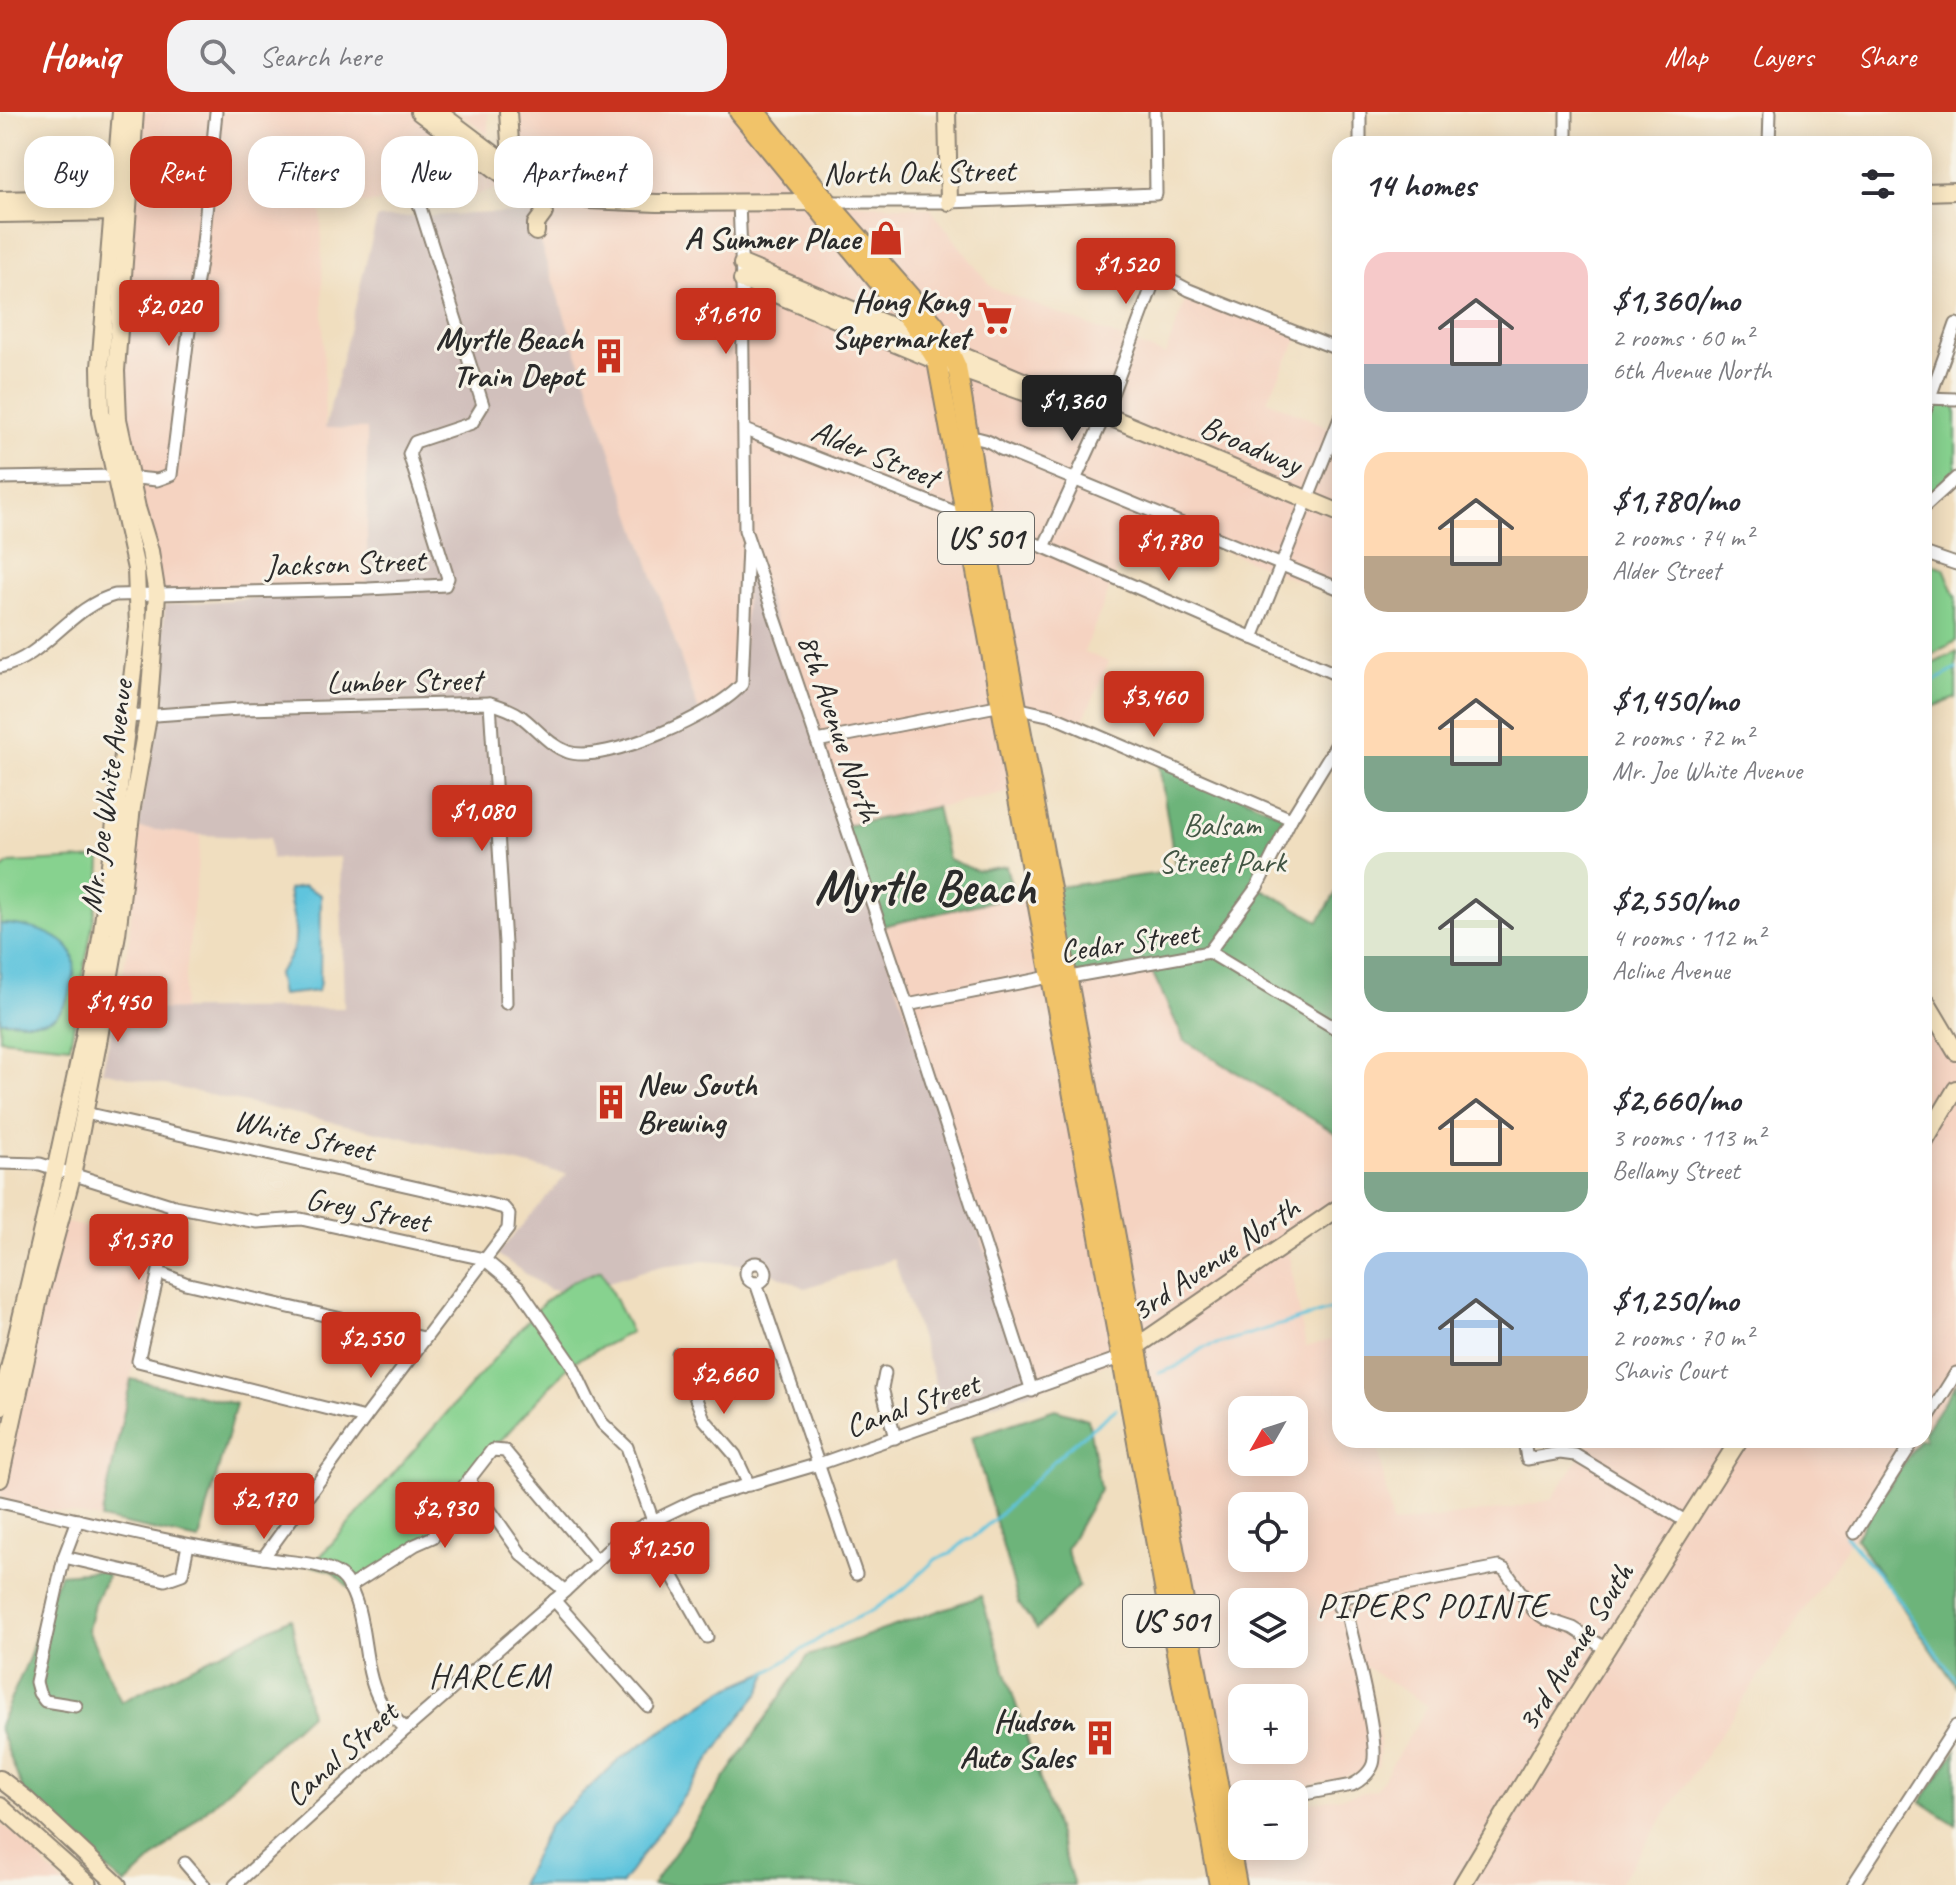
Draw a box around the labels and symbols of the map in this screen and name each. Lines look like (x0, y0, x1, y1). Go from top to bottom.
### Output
street label: North Oak Street (823, 150, 1019, 194)
place label: A Summer Place (685, 218, 863, 259)
shop icon: A Summer Place (867, 219, 905, 257)
pin: $1,520 (1061, 238, 1191, 306)
pin: $2,020 (104, 280, 234, 348)
place label: Hong Kong Supermarket (831, 280, 973, 358)
pin: $1,610 (661, 288, 791, 356)
supermarket icon: Hong Kong Supermarket (976, 299, 1014, 337)
place label: Myrtle Beach Train Depot (436, 318, 586, 396)
building icon: Myrtle Beach Train Depot (590, 337, 628, 375)
pin: $1,360 (1007, 375, 1137, 443)
street label: Broadway (1194, 406, 1310, 486)
street label: Alder Street (805, 410, 949, 500)
road number: US 501 (938, 512, 1034, 564)
pin: $1,780 (1104, 515, 1234, 583)
street label: Jackson Street (262, 540, 429, 586)
street label: 8th Avenue North (788, 629, 891, 829)
street label: Lumber Street (326, 659, 486, 703)
pin: $3,460 (1089, 671, 1219, 739)
street label: Mr. Joe White Avenue (69, 675, 143, 915)
pin: $1,080 (417, 785, 547, 853)
park label: Balsam Street Park (1158, 804, 1288, 882)
district label: Myrtle Beach (815, 857, 1037, 917)
street label: Cedar Street (1057, 912, 1204, 972)
pin: $1,450 (53, 976, 183, 1044)
place label: New South Brewing (637, 1064, 758, 1142)
building icon: New South Brewing (592, 1083, 630, 1121)
street label: White Street (230, 1099, 381, 1172)
street label: Grey Street (303, 1178, 437, 1243)
street label: 3rd Avenue North (1123, 1186, 1309, 1331)
pin: $1,570 (74, 1214, 204, 1282)
pin: $2,550 (306, 1312, 436, 1380)
pin: $2,660 (659, 1348, 789, 1416)
street label: Canal Street (840, 1362, 987, 1447)
north arrow (1228, 1396, 1308, 1476)
pin: $2,170 (199, 1473, 329, 1541)
pin: $2,930 (380, 1482, 510, 1550)
pin: $1,250 (595, 1522, 725, 1590)
street label: 3rd Avenue South (1507, 1554, 1644, 1739)
district label: PIPERS POINTE (1317, 1584, 1551, 1627)
road number: US 501 (1123, 1595, 1219, 1647)
district label: HARLEM (429, 1654, 553, 1697)
street label: Canal Street (276, 1690, 409, 1816)
place label: Hudson Auto Sales (959, 1700, 1077, 1778)
building icon: Hudson Auto Sales (1081, 1719, 1119, 1757)

